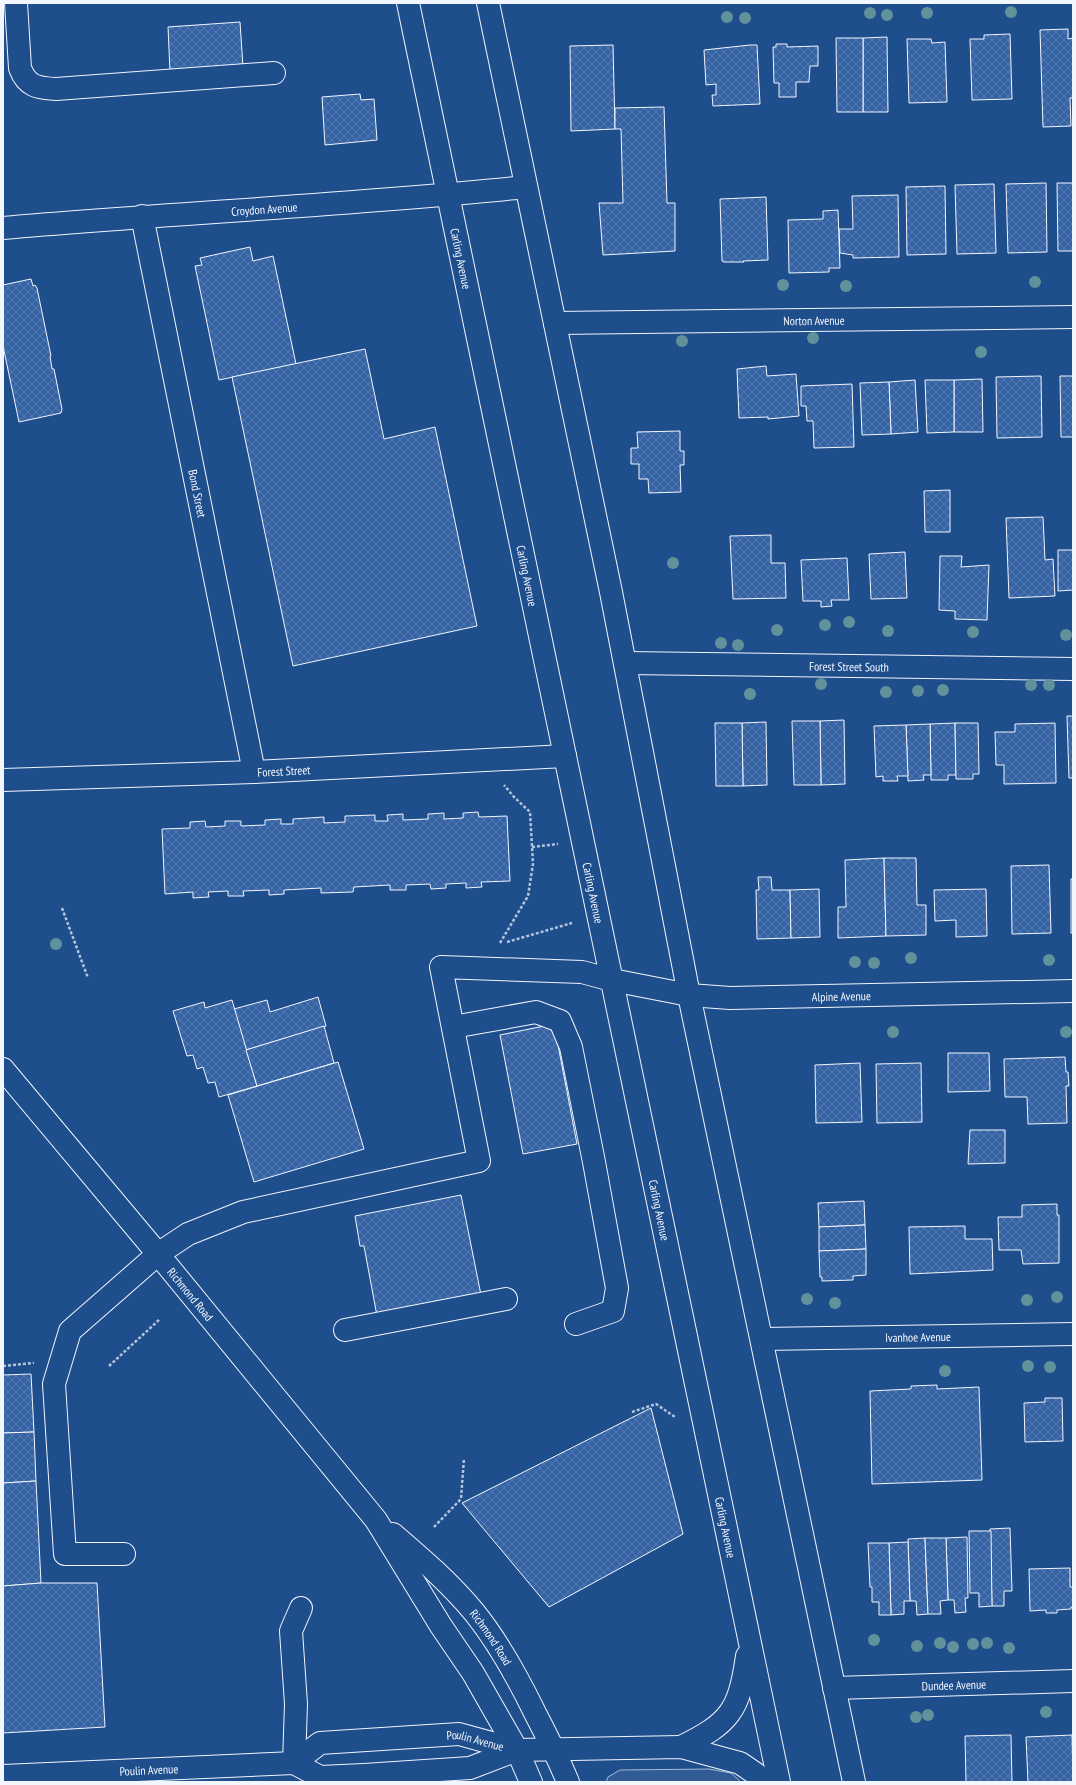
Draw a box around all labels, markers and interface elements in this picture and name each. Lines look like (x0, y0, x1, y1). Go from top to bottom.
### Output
street label: Croydon Avenue (231, 199, 298, 218)
street label: Carling Avenue (448, 227, 475, 290)
street label: Norton Avenue (783, 312, 845, 328)
street label: Bond Street (186, 468, 210, 519)
street label: Carling Avenue (514, 544, 541, 608)
street label: Forest Street South (809, 658, 889, 674)
street label: Forest Street (257, 762, 311, 779)
street label: Carling Avenue (580, 861, 607, 925)
street label: Alpine Avenue (811, 988, 871, 1004)
street label: Carling Avenue (646, 1178, 673, 1242)
street label: Richmond Road (165, 1264, 217, 1324)
street label: Ivanhoe Avenue (885, 1328, 951, 1345)
street label: Carling Avenue (712, 1495, 740, 1559)
street label: Richmond Road (467, 1606, 516, 1668)
street label: Dundee Avenue (921, 1676, 986, 1693)
street label: Poulin Avenue (446, 1726, 506, 1754)
street label: Poulin Avenue (119, 1761, 179, 1778)

